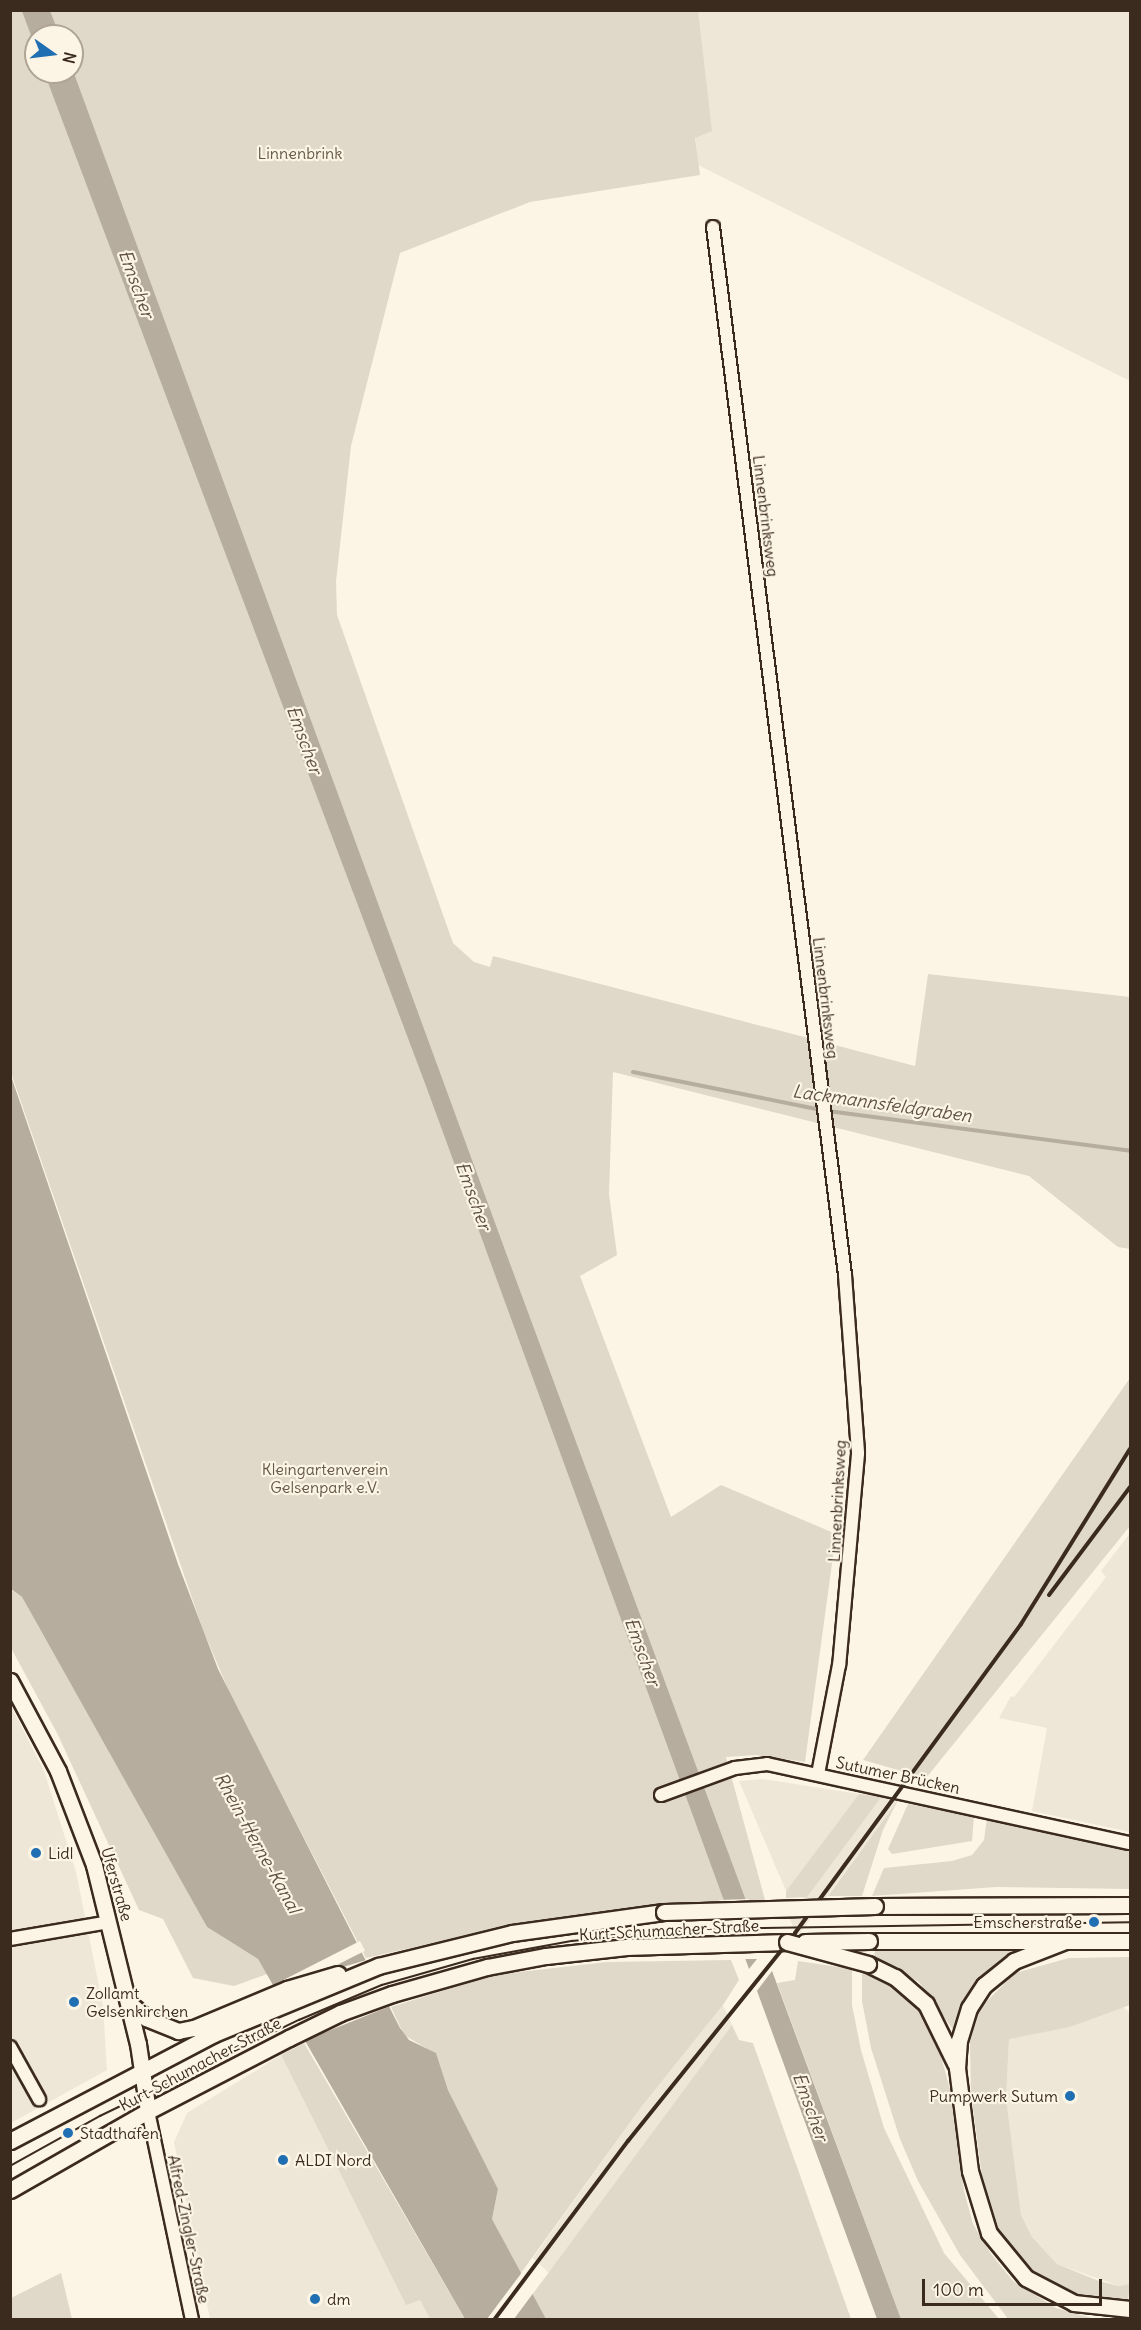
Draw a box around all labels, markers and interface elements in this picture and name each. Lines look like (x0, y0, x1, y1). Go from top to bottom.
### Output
north arrow (24, 24, 84, 84)
text: N (58, 50, 81, 66)
park label: Linnenbrink (257, 143, 343, 163)
water label: Emscher (114, 247, 158, 321)
street label: Linnenbrinksweg (749, 454, 783, 578)
water label: Emscher (282, 703, 326, 777)
street label: Linnenbrinksweg (809, 936, 843, 1060)
water label: Lackmannsfeldgraben (791, 1081, 973, 1127)
water label: Emscher (451, 1159, 495, 1233)
street label: Linnenbrinksweg (824, 1439, 850, 1563)
park label: Kleingartenverein Gelsenpark e.V. (262, 1459, 388, 1497)
water label: Emscher (620, 1615, 664, 1689)
street label: Sutumer Brücken (834, 1752, 962, 1798)
water label: Rhein-Herne-Kanal (209, 1769, 305, 1917)
place label: Lidl (48, 1843, 73, 1863)
street label: Uferstraße (97, 1845, 137, 1923)
marker: Lidl (29, 1846, 43, 1860)
place label: Emscherstraße (973, 1912, 1082, 1932)
marker: Emscherstraße (1087, 1915, 1101, 1929)
street label: Kurt-Schumacher-Straße (578, 1916, 760, 1944)
place label: Zollamt Gelsenkirchen (86, 1983, 188, 2021)
marker: Zollamt Gelsenkirchen (67, 1995, 81, 2009)
street label: Kurt-Schumacher-Straße (116, 2013, 284, 2115)
water label: Emscher (788, 2070, 832, 2144)
place label: Pumpwerk Sutum (929, 2086, 1058, 2106)
marker: Pumpwerk Sutum (1063, 2089, 1077, 2103)
place label: Stadthafen (80, 2123, 159, 2143)
marker: Stadthafen (61, 2126, 75, 2140)
place label: ALDI Nord (295, 2150, 371, 2170)
street label: Alfred-Zingler-Straße (164, 2153, 214, 2305)
marker: ALDI Nord (276, 2153, 290, 2167)
scale bar (925, 2267, 1105, 2305)
text: 100 m (933, 2278, 984, 2301)
place label: dm (327, 2289, 350, 2309)
marker: dm (308, 2292, 322, 2306)

